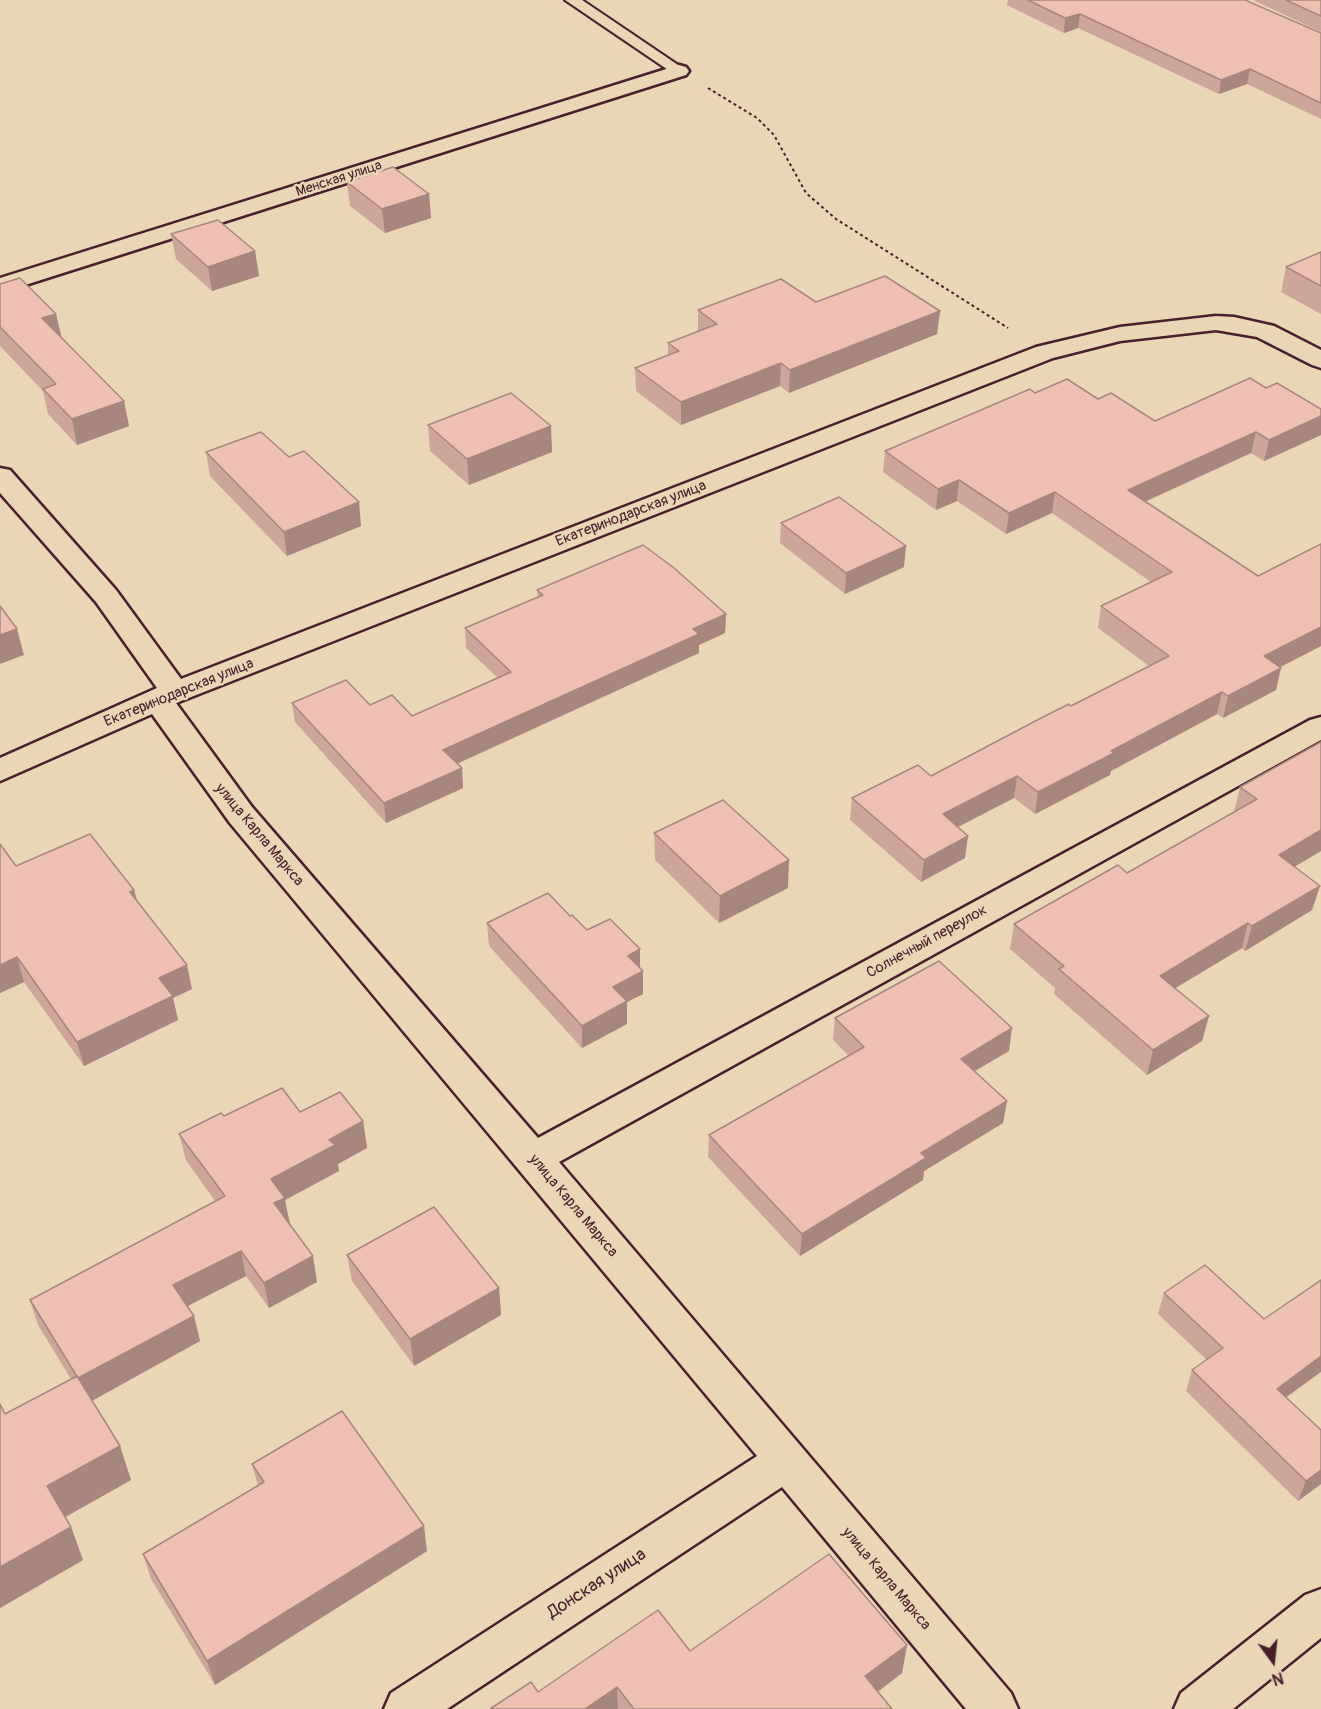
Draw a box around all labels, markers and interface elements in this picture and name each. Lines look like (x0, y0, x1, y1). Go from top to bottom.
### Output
street label: Менская улица (294, 157, 384, 201)
street label: Екатеринодарская улица (553, 477, 709, 551)
street label: Екатеринодарская улица (102, 655, 256, 731)
street label: улица Карла Маркса (211, 780, 307, 890)
street label: Солнечный переулок (864, 901, 990, 983)
street label: улица Карла Маркса (525, 1151, 621, 1261)
street label: улица Карла Маркса (838, 1524, 934, 1634)
street label: Донская улица (544, 1544, 650, 1624)
north arrow (1243, 1631, 1303, 1691)
text: N (1270, 1667, 1285, 1689)

